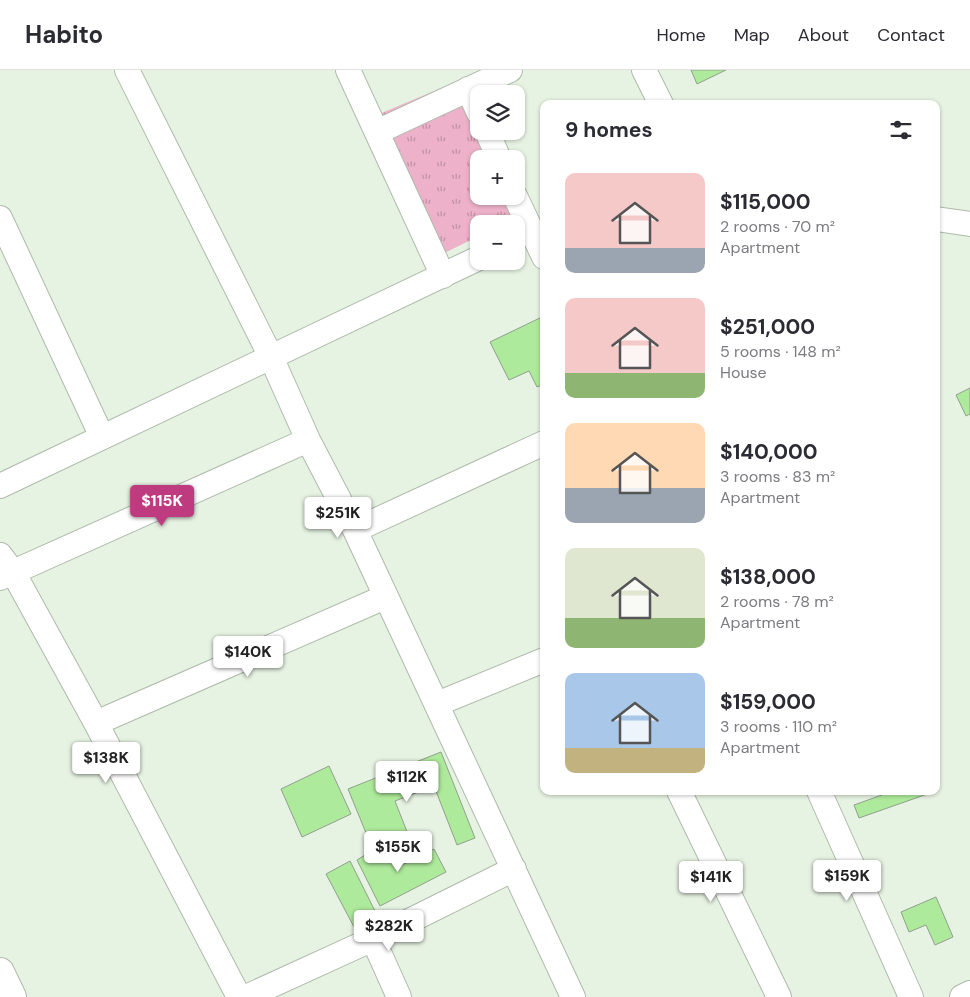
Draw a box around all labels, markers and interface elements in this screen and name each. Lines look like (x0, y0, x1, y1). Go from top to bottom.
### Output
text: Habito (25, 19, 103, 50)
text: Home (656, 23, 706, 47)
text: Map (734, 23, 770, 47)
text: About (798, 23, 849, 47)
text: Contact (877, 23, 945, 47)
map controls (470, 85, 525, 270)
button: layers (470, 85, 525, 140)
text: 9 homes (565, 116, 653, 144)
icon: filters (887, 116, 915, 144)
button: + (470, 150, 525, 205)
text: $115,000 (720, 188, 811, 216)
icon: home (605, 193, 665, 253)
button: − (470, 215, 525, 270)
text: 2 rooms · 70 m² (720, 216, 835, 237)
text: Apartment (720, 237, 800, 258)
text: $251,000 (720, 313, 815, 341)
icon: home (605, 318, 665, 378)
text: 5 rooms · 148 m² (720, 341, 841, 362)
text: House (720, 362, 767, 383)
text: $140,000 (720, 438, 818, 466)
icon: home (605, 443, 665, 503)
text: 3 rooms · 83 m² (720, 466, 835, 487)
pin: $115K (127, 484, 197, 527)
text: Apartment (720, 487, 800, 508)
text: $115K (141, 490, 183, 511)
pin: $251K (303, 496, 373, 539)
text: $251K (315, 502, 361, 523)
text: $138,000 (720, 563, 816, 591)
icon: home (605, 568, 665, 628)
text: 2 rooms · 78 m² (720, 591, 834, 612)
text: Apartment (720, 612, 800, 633)
pin: $140K (213, 636, 283, 678)
text: $140K (224, 641, 272, 662)
text: $159,000 (720, 688, 816, 716)
icon: home (605, 693, 665, 753)
text: 3 rooms · 110 m² (720, 716, 837, 737)
text: Apartment (720, 737, 800, 758)
pin: $138K (71, 742, 141, 784)
text: $138K (83, 747, 129, 768)
pin: $112K (372, 760, 442, 803)
text: $112K (387, 766, 428, 787)
pin: $155K (363, 830, 433, 873)
text: $155K (375, 836, 421, 857)
pin: $141K (676, 860, 746, 903)
pin: $159K (812, 860, 882, 902)
text: $159K (824, 865, 870, 886)
text: $141K (690, 866, 732, 887)
pin: $282K (354, 910, 424, 952)
text: $282K (365, 915, 413, 936)

